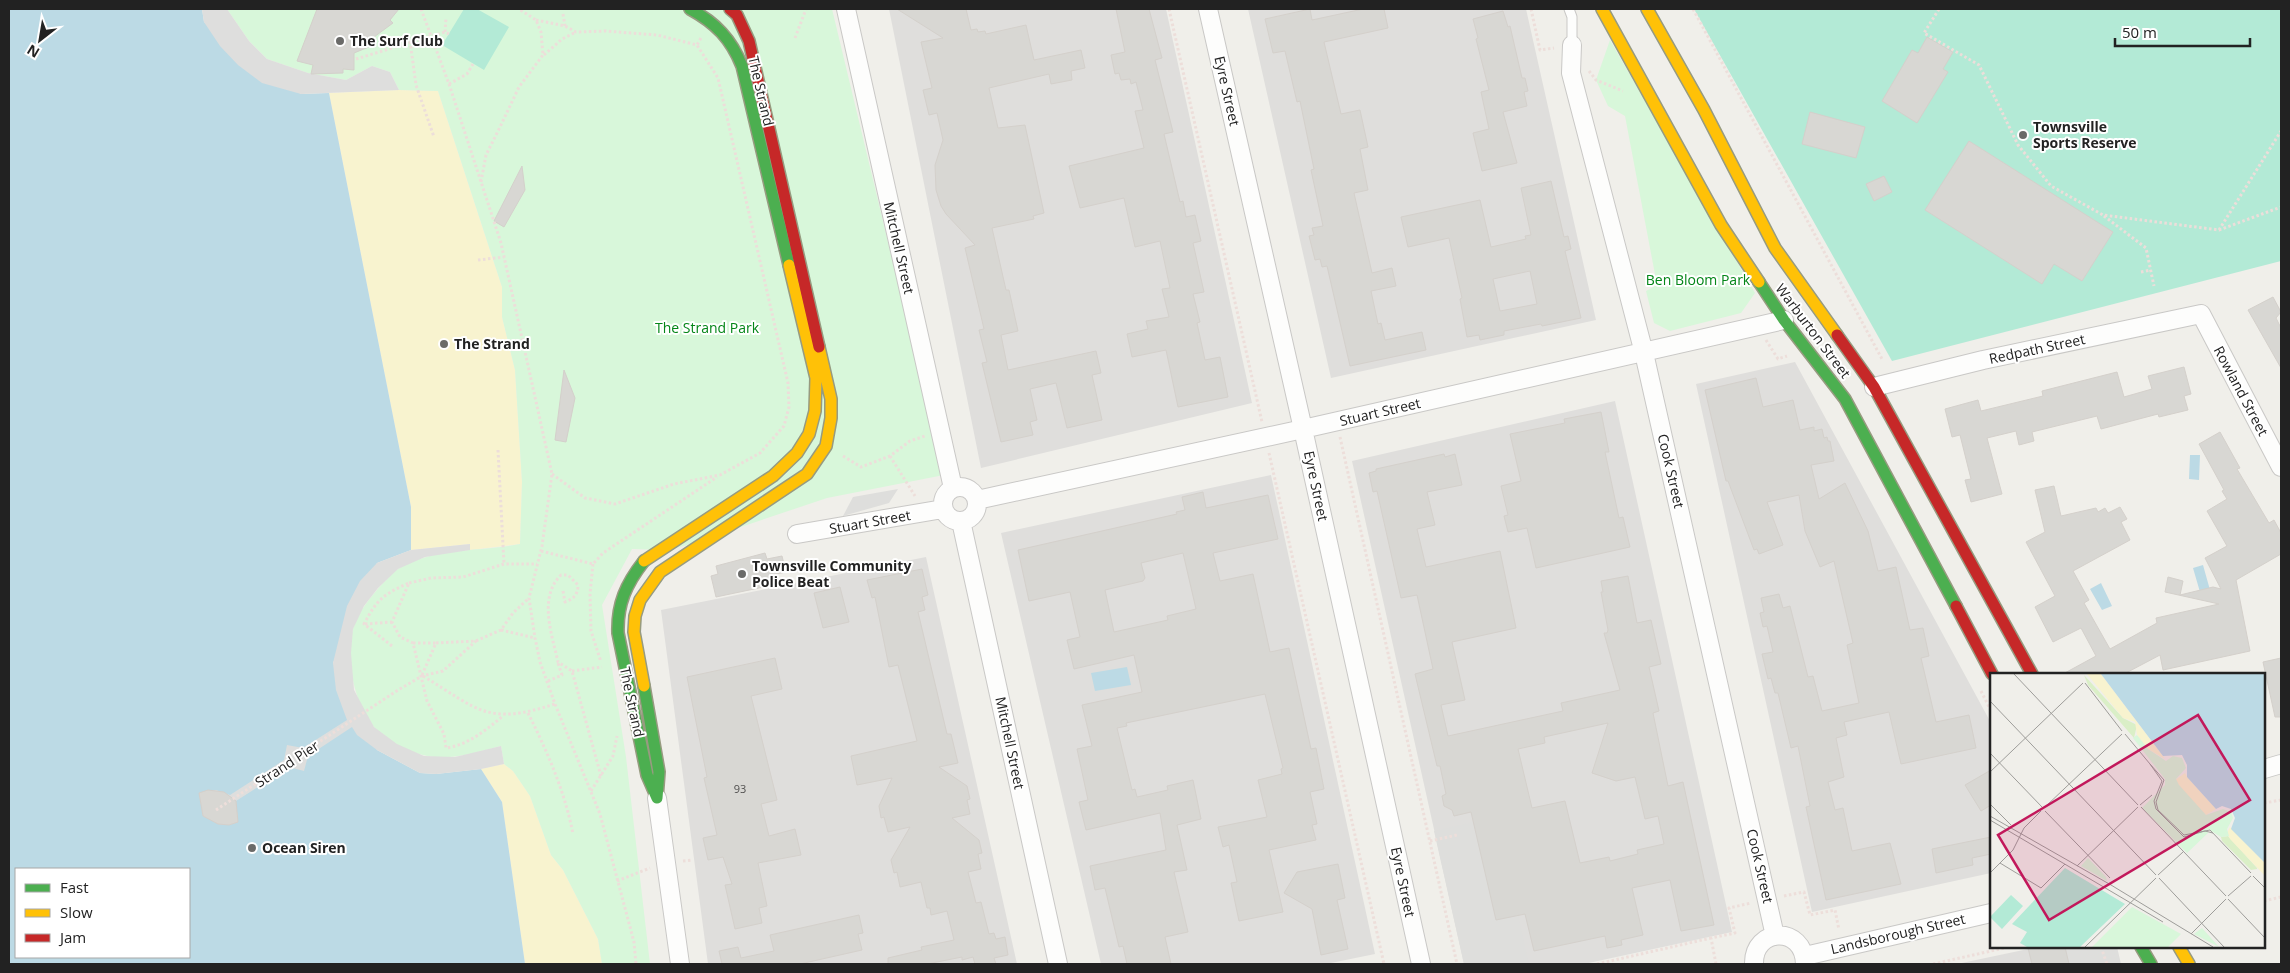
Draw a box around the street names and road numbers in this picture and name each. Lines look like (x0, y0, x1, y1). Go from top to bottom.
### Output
street label: The Strand (744, 54, 779, 128)
street label: Eyre Street (1210, 54, 1245, 128)
street label: Mitchell Street (880, 200, 919, 296)
street label: Warburton Street (1771, 279, 1855, 382)
street label: Redpath Street (1987, 329, 2087, 368)
street label: Rowland Street (2210, 343, 2273, 439)
street label: Stuart Street (1338, 393, 1422, 430)
street label: Cook Street (1654, 432, 1689, 510)
street label: Eyre Street (1300, 449, 1333, 523)
street label: Stuart Street (828, 505, 912, 538)
street label: The Strand (616, 665, 649, 739)
street label: Mitchell Street (991, 695, 1030, 791)
street label: Strand Pier (251, 736, 323, 791)
street label: Cook Street (1743, 827, 1778, 905)
street label: Eyre Street (1387, 845, 1420, 919)
street label: Landsborough Street (1829, 909, 1967, 958)

